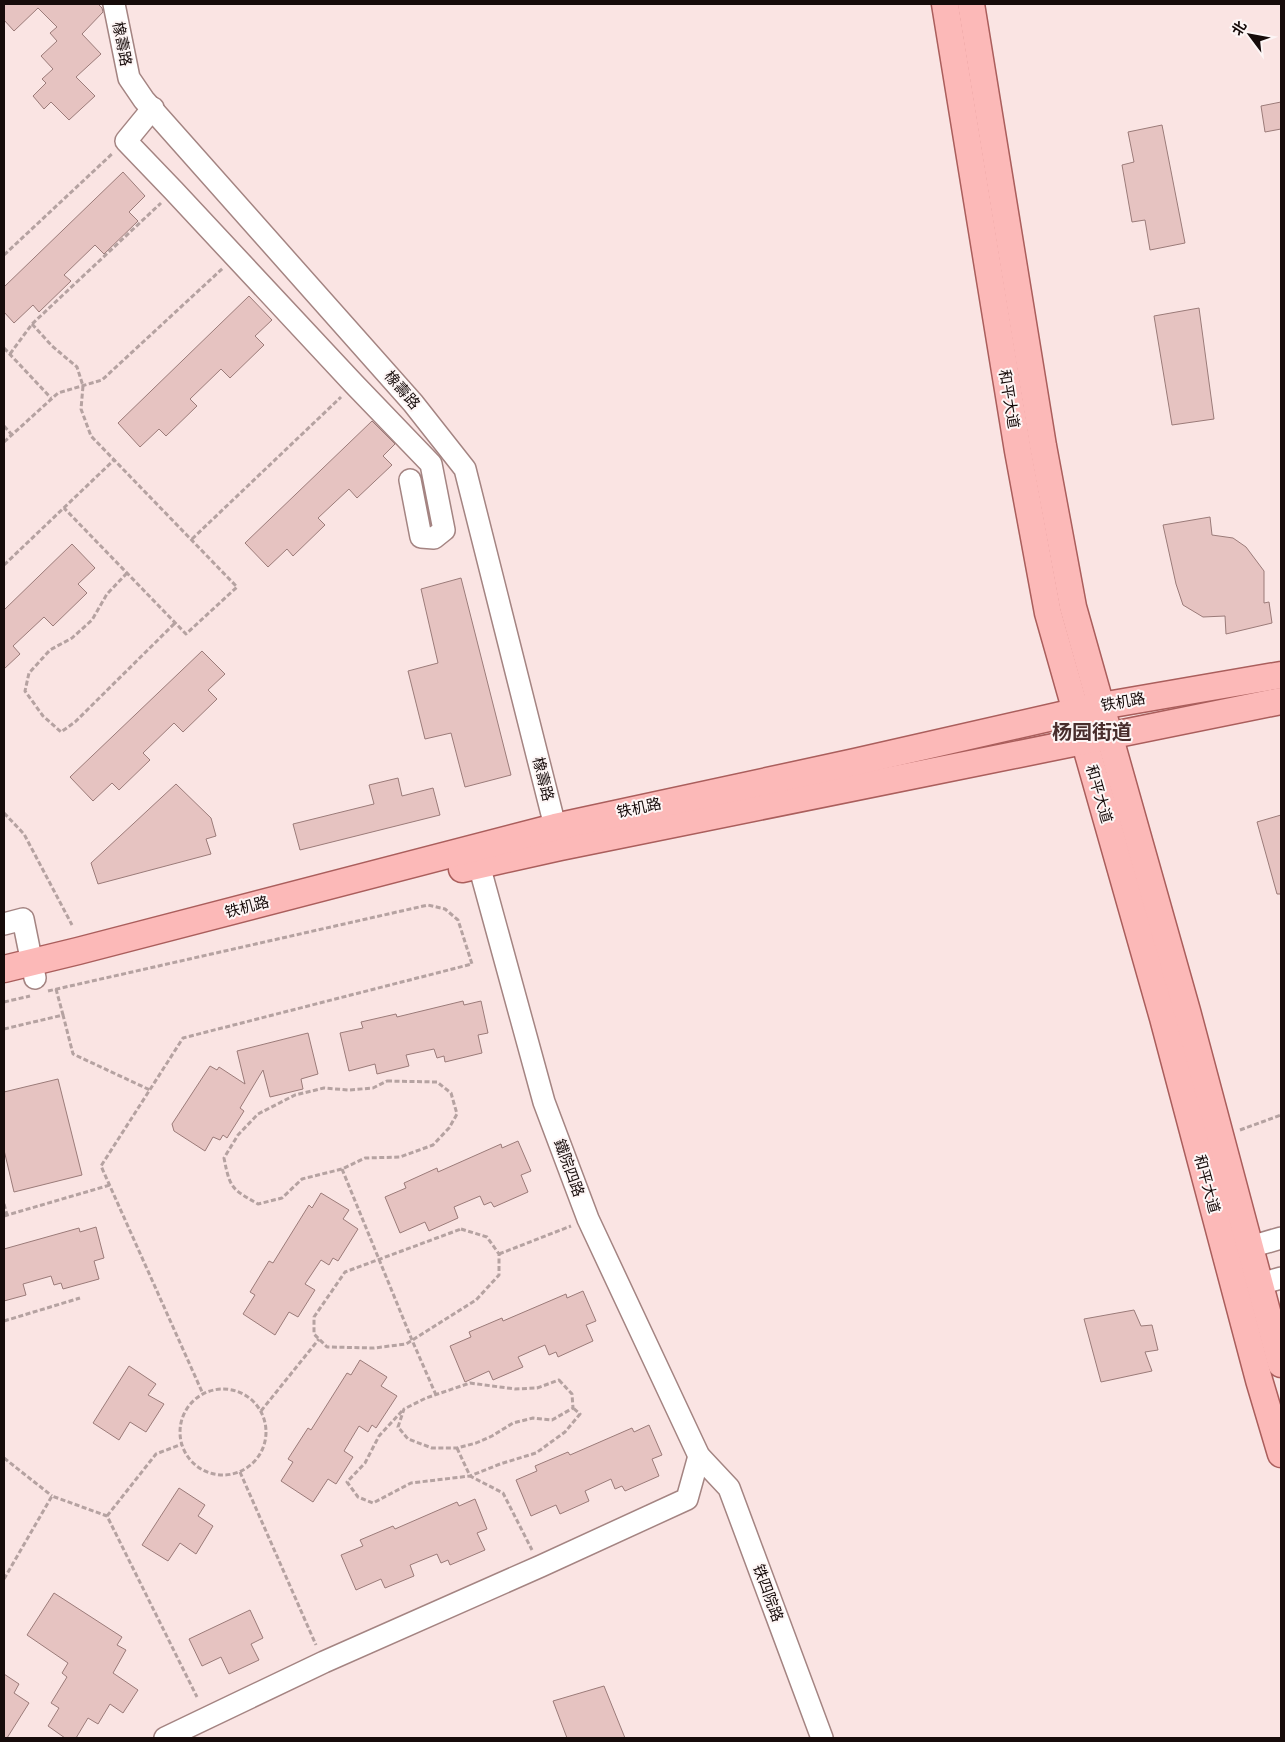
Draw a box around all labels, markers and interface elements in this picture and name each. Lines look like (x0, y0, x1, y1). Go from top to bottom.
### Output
north arrow (1225, 10, 1275, 60)
text: 北 (1228, 17, 1250, 39)
street label: 橡壽路 (109, 20, 136, 68)
street label: 橡壽路 (380, 366, 424, 413)
street label: 和平大道 (995, 368, 1024, 430)
street label: 铁机路 (1099, 688, 1147, 715)
district label: 杨园街道 (1052, 719, 1132, 745)
street label: 橡壽路 (529, 755, 558, 803)
street label: 和平大道 (1082, 762, 1117, 825)
street label: 铁机路 (615, 794, 663, 821)
street label: 铁机路 (223, 892, 271, 922)
street label: 鐵院四路 (550, 1136, 589, 1199)
street label: 和平大道 (1191, 1152, 1224, 1215)
street label: 铁四院路 (749, 1561, 788, 1624)

